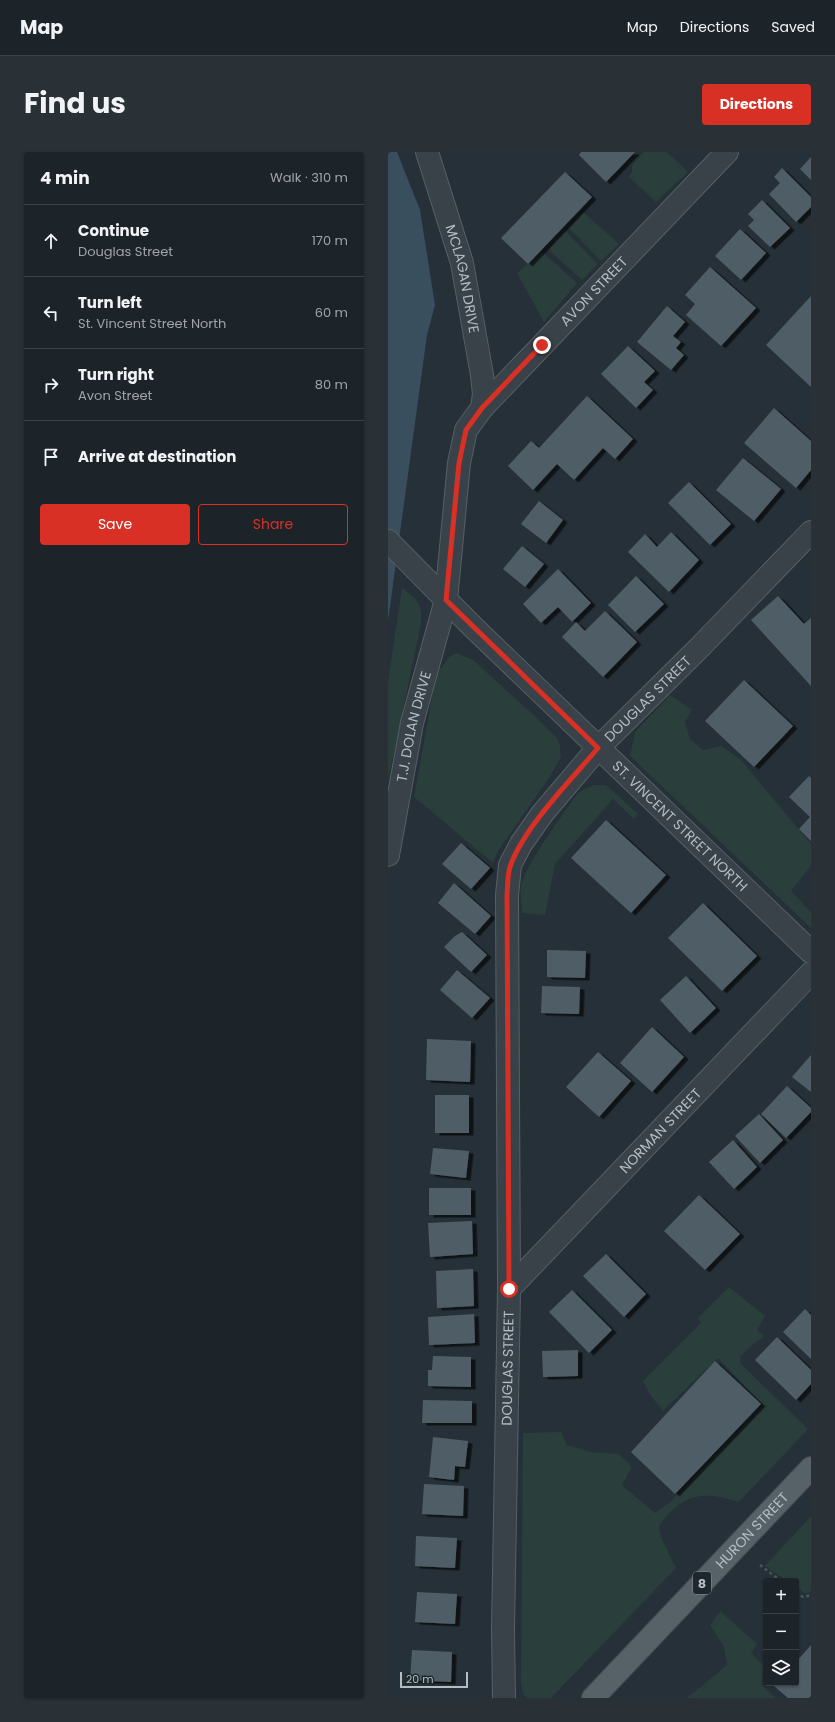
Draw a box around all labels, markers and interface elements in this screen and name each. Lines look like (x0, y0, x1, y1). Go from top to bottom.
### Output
text: Map (20, 14, 63, 41)
text: Map (627, 17, 658, 37)
text: Directions (680, 17, 749, 37)
text: Saved (771, 17, 815, 37)
text: Find us (24, 84, 126, 123)
button: Directions (702, 84, 811, 125)
text: 4 min (40, 166, 90, 190)
text: Walk · 310 m (270, 168, 348, 187)
text: Continue (78, 220, 149, 241)
street label: MCLAGAN DRIVE (440, 222, 484, 335)
icon: ahead (40, 230, 62, 252)
text: 170 m (312, 231, 348, 250)
text: Douglas Street (78, 242, 173, 261)
street label: AVON STREET (556, 252, 632, 331)
text: Turn left (78, 292, 142, 313)
icon: left (40, 302, 62, 324)
text: 60 m (315, 303, 348, 322)
text: St. Vincent Street North (78, 314, 226, 333)
route end (533, 336, 551, 354)
text: Turn right (78, 364, 154, 385)
icon: right (40, 374, 62, 396)
text: 80 m (315, 375, 348, 394)
text: Avon Street (78, 386, 152, 405)
icon: arrive (40, 446, 62, 468)
text: Arrive at destination (78, 446, 236, 467)
button: Save (40, 504, 190, 545)
button: Share (198, 504, 348, 545)
street label: DOUGLAS STREET (600, 651, 696, 746)
street label: T.J. DOLAN DRIVE (391, 669, 436, 784)
street label: ST. VINCENT STREET NORTH (608, 756, 752, 896)
street label: NORMAN STREET (615, 1083, 706, 1178)
route start (500, 1280, 518, 1298)
street label: DOUGLAS STREET (497, 1310, 519, 1426)
street label: HURON STREET (711, 1487, 793, 1573)
road number: 8 (693, 1572, 711, 1594)
map controls (763, 1578, 799, 1686)
button: + (763, 1578, 799, 1614)
button: − (763, 1614, 799, 1650)
button: layers (763, 1650, 799, 1686)
scale bar (400, 1670, 468, 1689)
text: 20 m (406, 1671, 434, 1687)

